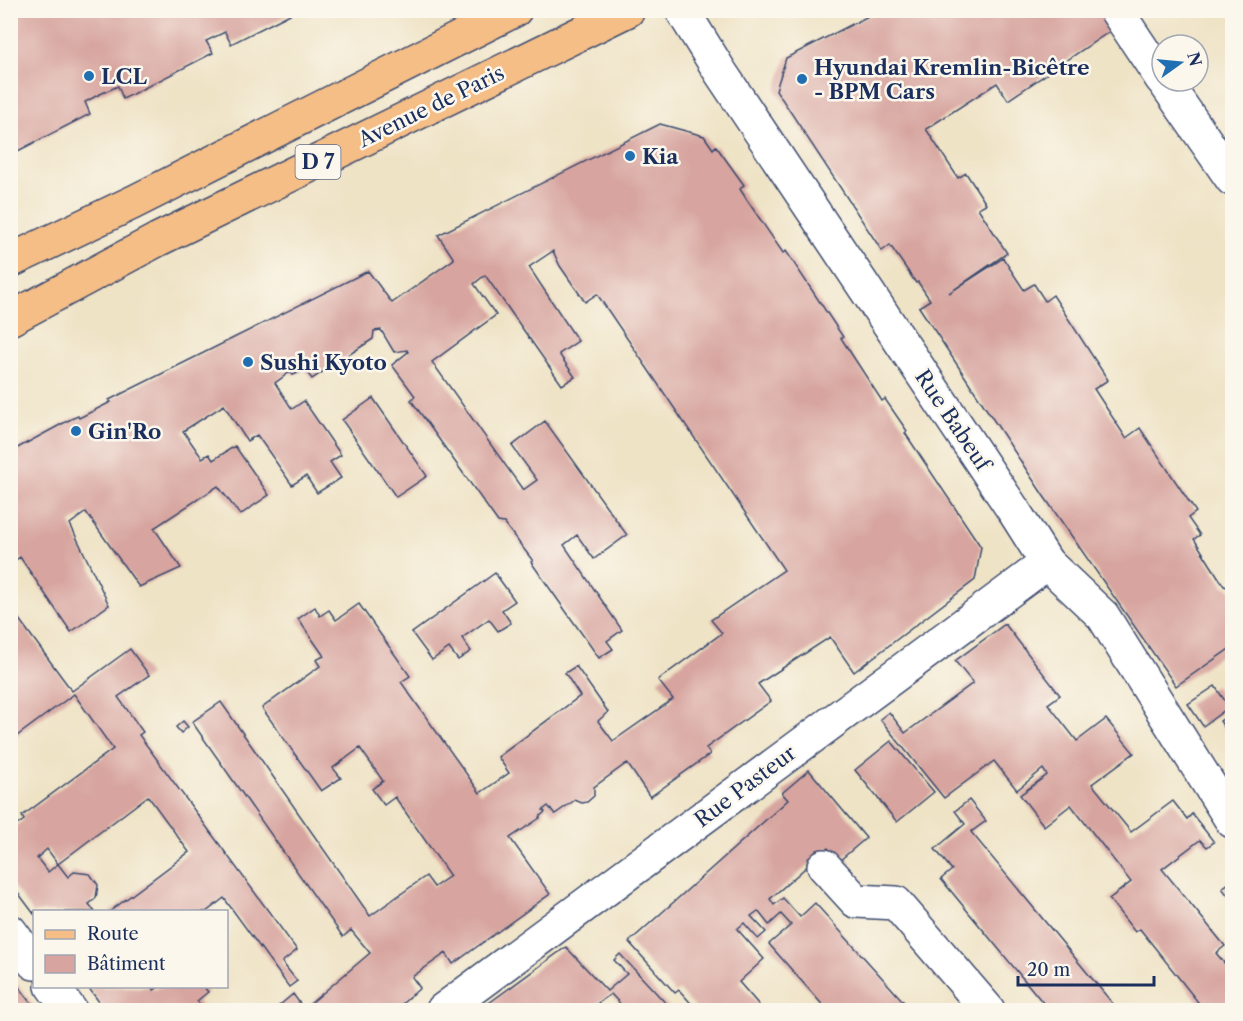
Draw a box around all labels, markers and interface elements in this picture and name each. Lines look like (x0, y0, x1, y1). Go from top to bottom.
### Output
north arrow (1150, 33, 1210, 93)
text: N (1183, 50, 1206, 69)
place label: Hyundai Kremlin-Bicêtre - BPM Cars (814, 55, 1090, 104)
street label: Avenue de Paris (353, 60, 508, 153)
place label: LCL (101, 64, 147, 89)
marker: LCL (82, 69, 96, 83)
marker: Hyundai Kremlin-Bicêtre - BPM Cars (795, 72, 809, 86)
place label: Kia (642, 144, 679, 169)
road number: D 7 (296, 145, 340, 179)
marker: Kia (623, 149, 637, 163)
place label: Sushi Kyoto (260, 350, 387, 375)
marker: Sushi Kyoto (241, 355, 255, 369)
street label: Rue Babeuf (910, 365, 997, 477)
place label: Gin'Ro (88, 419, 161, 444)
marker: Gin'Ro (69, 424, 83, 438)
street label: Rue Pasteur (689, 740, 801, 832)
legend (33, 910, 228, 988)
text: Route (87, 923, 139, 945)
scale bar (1018, 949, 1154, 987)
text: Bâtiment (87, 953, 166, 975)
text: 20 m (1027, 959, 1071, 981)

